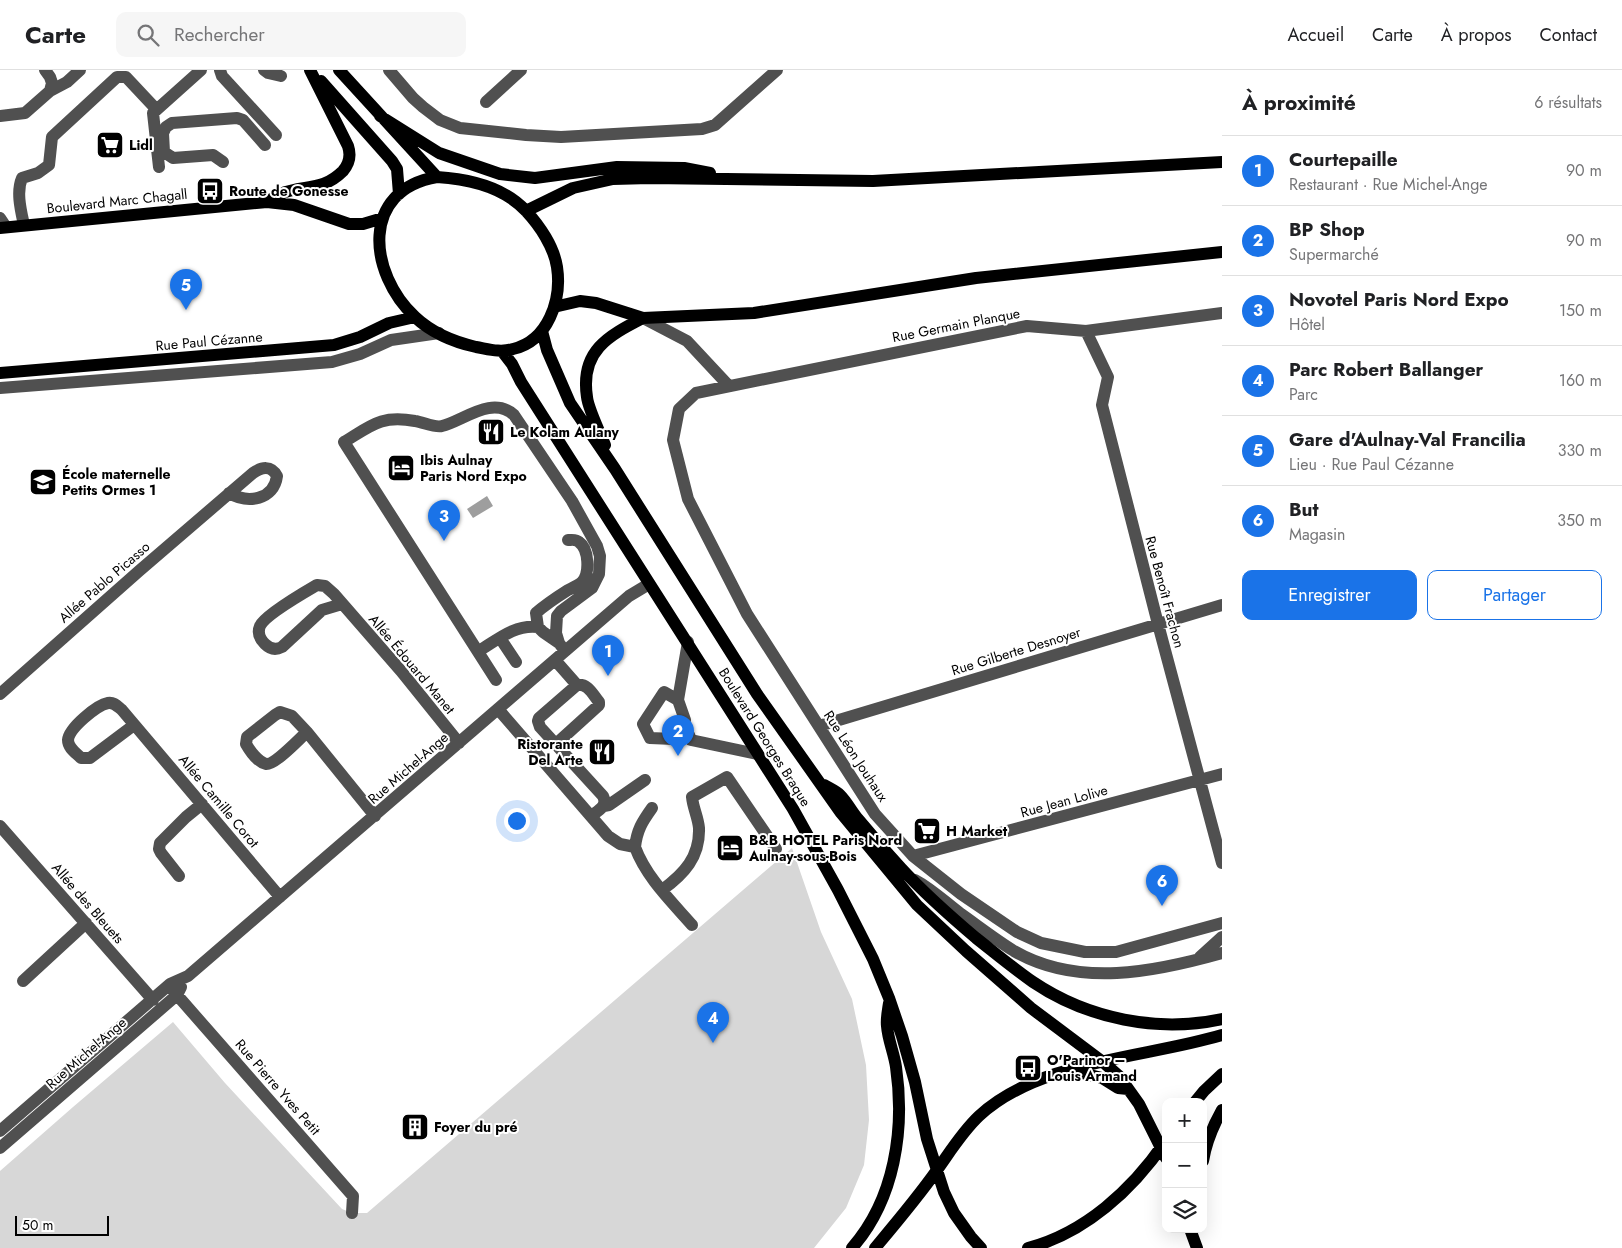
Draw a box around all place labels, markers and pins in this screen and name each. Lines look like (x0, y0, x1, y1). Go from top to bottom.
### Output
supermarket icon: Lidl (95, 130, 125, 160)
place label: Lidl (129, 135, 153, 155)
bus stop icon: Route de Gonesse (195, 176, 225, 206)
place label: Route de Gonesse (229, 181, 348, 201)
pin: 5 (170, 269, 202, 310)
restaurant icon: Le Kolam Aulany (476, 417, 506, 447)
place label: Le Kolam Aulany (510, 422, 620, 442)
place label: Ibis Aulnay Paris Nord Expo (420, 450, 527, 486)
hotel icon: Ibis Aulnay Paris Nord Expo (386, 453, 416, 483)
place label: École maternelle Petits Ormes 1 (62, 464, 171, 500)
school or university icon: École maternelle Petits Ormes 1 (28, 467, 58, 497)
pin: 3 (428, 500, 460, 541)
pin: 1 (592, 635, 624, 676)
pin: 2 (662, 715, 694, 756)
place label: Ristorante Del Arte (517, 734, 583, 770)
restaurant icon: Ristorante Del Arte (587, 737, 617, 767)
supermarket icon: H Market (912, 816, 942, 846)
place label: H Market (946, 821, 1008, 841)
place label: B&B HOTEL Paris Nord Aulnay-sous-Bois (748, 830, 902, 866)
hotel icon: B&B HOTEL Paris Nord Aulnay-sous-Bois (715, 833, 745, 863)
pin: 6 (1146, 865, 1178, 906)
pin: 4 (697, 1002, 729, 1043)
place label: O'Parinor – Louis Armand (1047, 1050, 1137, 1086)
bus stop icon: O'Parinor – Louis Armand (1013, 1053, 1043, 1083)
building icon: Foyer du pré (400, 1112, 430, 1142)
place label: Foyer du pré (434, 1117, 518, 1137)

